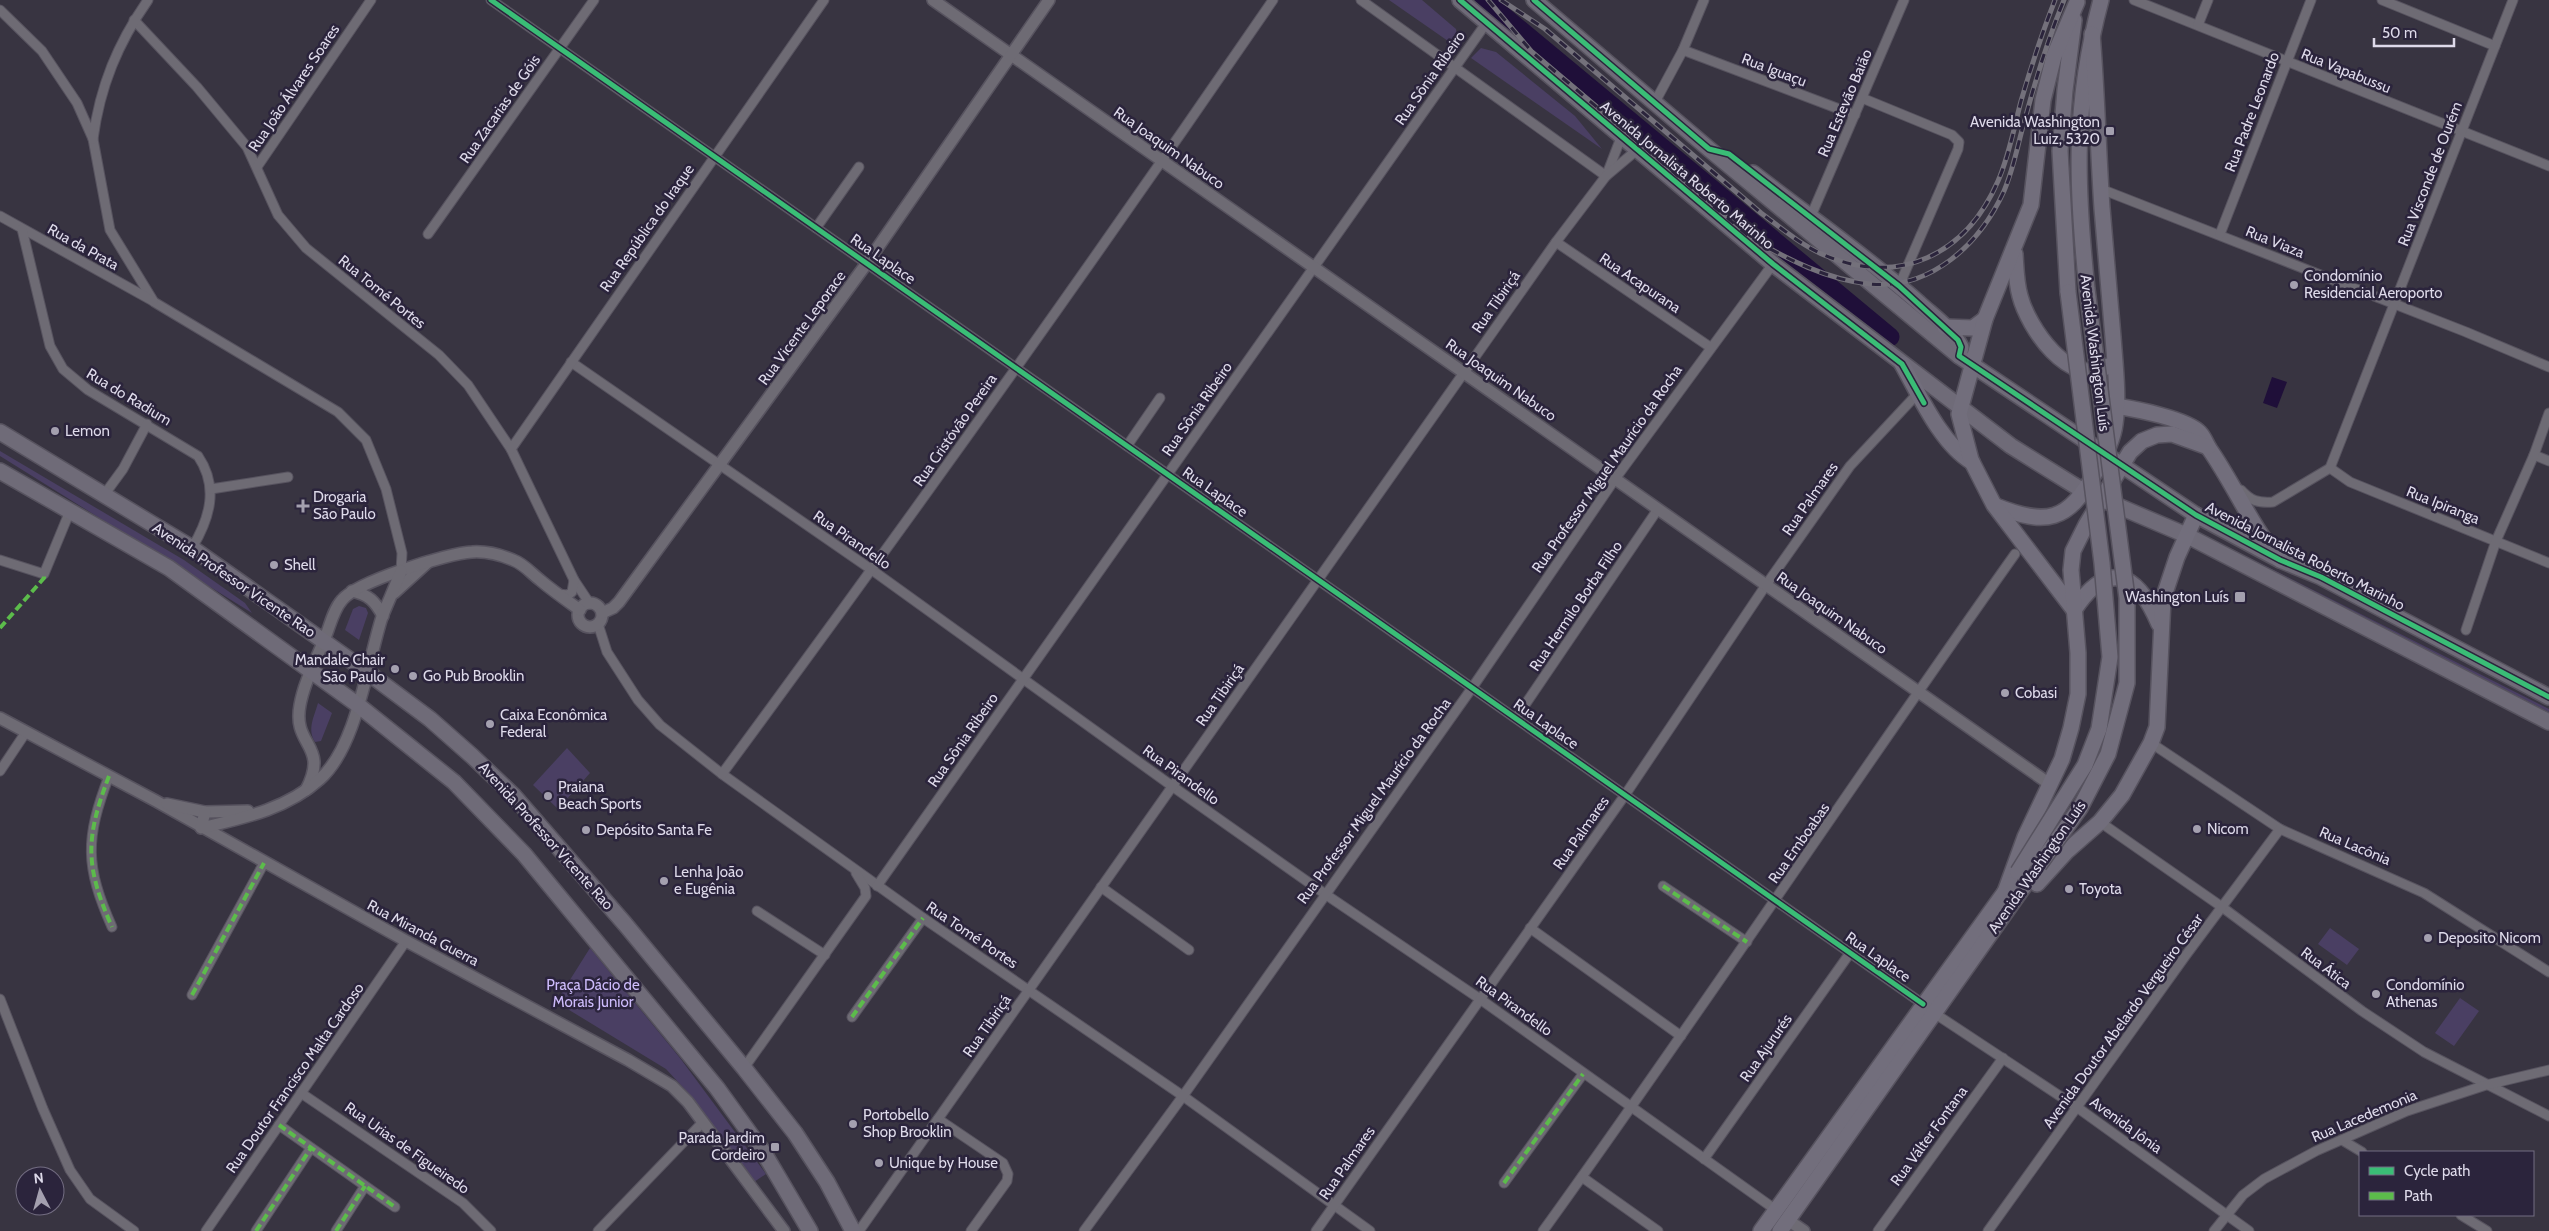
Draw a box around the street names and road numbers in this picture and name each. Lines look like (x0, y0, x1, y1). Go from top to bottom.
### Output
street label: Rua João Álvares Soares (244, 20, 343, 155)
street label: Rua Sônia Ribeiro (1391, 28, 1469, 128)
street label: Rua Vapabussu (2299, 45, 2393, 97)
street label: Rua Estevão Baião (1814, 46, 1876, 160)
street label: Rua Iguaçu (1739, 49, 1809, 91)
street label: Rua Padre Leonardo (2221, 50, 2283, 174)
street label: Rua Zacarias de Góis (456, 51, 544, 167)
street label: Avenida Jornalista Roberto Marinho (1596, 97, 1778, 253)
street label: Rua Visconde de Ourém (2394, 99, 2466, 249)
street label: Rua Joaquim Nabuco (1110, 103, 1228, 193)
street label: Rua República do Iraque (596, 160, 698, 295)
street label: Rua da Prata (44, 220, 122, 274)
street label: Rua Viaza (2243, 222, 2308, 262)
street label: Rua Laplace (847, 230, 919, 288)
street label: Rua Acapurana (1596, 249, 1685, 317)
street label: Rua Tomé Portes (335, 251, 429, 333)
street label: Rua Vicente Leporace (754, 267, 850, 389)
street label: Rua Tibiriçá (1468, 267, 1524, 337)
street label: Avenida Washington Luís (2076, 274, 2114, 432)
street label: Rua Joaquim Nabuco (1442, 335, 1560, 425)
street label: Rua Sônia Ribeiro (1158, 359, 1236, 459)
street label: Rua Professor Miguel Maurício da Rocha (1528, 361, 1686, 576)
street label: Rua do Radium (83, 365, 175, 429)
street label: Rua Cristóvão Pereira (909, 370, 1001, 490)
street label: Rua Palmares (1778, 459, 1842, 539)
street label: Rua Laplace (1179, 463, 1251, 521)
street label: Rua Ipiranga (2404, 482, 2483, 528)
street label: Avenida Jornalista Roberto Marinho (2202, 498, 2408, 614)
street label: Rua Pirandello (810, 507, 894, 573)
street label: Avenida Professor Vicente Rao (149, 519, 319, 641)
street label: Rua Hermilo Borba Filho (1526, 537, 1626, 675)
street label: Rua Joaquim Nabuco (1773, 568, 1891, 658)
street label: Rua Tibiriçá (1192, 660, 1248, 730)
street label: Rua Sônia Ribeiro (924, 690, 1002, 790)
street label: Rua Professor Miguel Maurício da Rocha (1293, 694, 1455, 907)
street label: Rua Laplace (1510, 695, 1582, 753)
street label: Rua Pirandello (1139, 741, 1223, 809)
street label: Avenida Professor Vicente Rao (475, 758, 617, 914)
street label: Rua Palmares (1549, 793, 1613, 873)
street label: Avenida Washington Luís (1984, 797, 2090, 937)
street label: Rua Emboabas (1765, 799, 1833, 887)
street label: Rua Lacônia (2317, 823, 2394, 869)
street label: Rua Miranda Guerra (364, 896, 483, 970)
street label: Rua Tomé Portes (923, 898, 1021, 972)
street label: Avenida Doutor Abelardo Vergueiro César (2039, 910, 2207, 1132)
street label: Rua Laplace (1842, 928, 1914, 986)
street label: Rua Ática (2297, 942, 2356, 993)
street label: Rua Pirandello (1472, 972, 1556, 1040)
street label: Rua Doutor Francisco Malta Cardoso (222, 979, 368, 1177)
street label: Rua Tibiriçá (959, 991, 1015, 1061)
street label: Rua Ajururés (1736, 1011, 1796, 1085)
street label: Rua Válter Fontana (1887, 1082, 1972, 1189)
street label: Rua Lacedemonia (2309, 1085, 2420, 1146)
street label: Avenida Jônia (2086, 1093, 2166, 1158)
street label: Rua Urias de Figueiredo (341, 1098, 473, 1198)
street label: Rua Palmares (1315, 1123, 1379, 1203)

